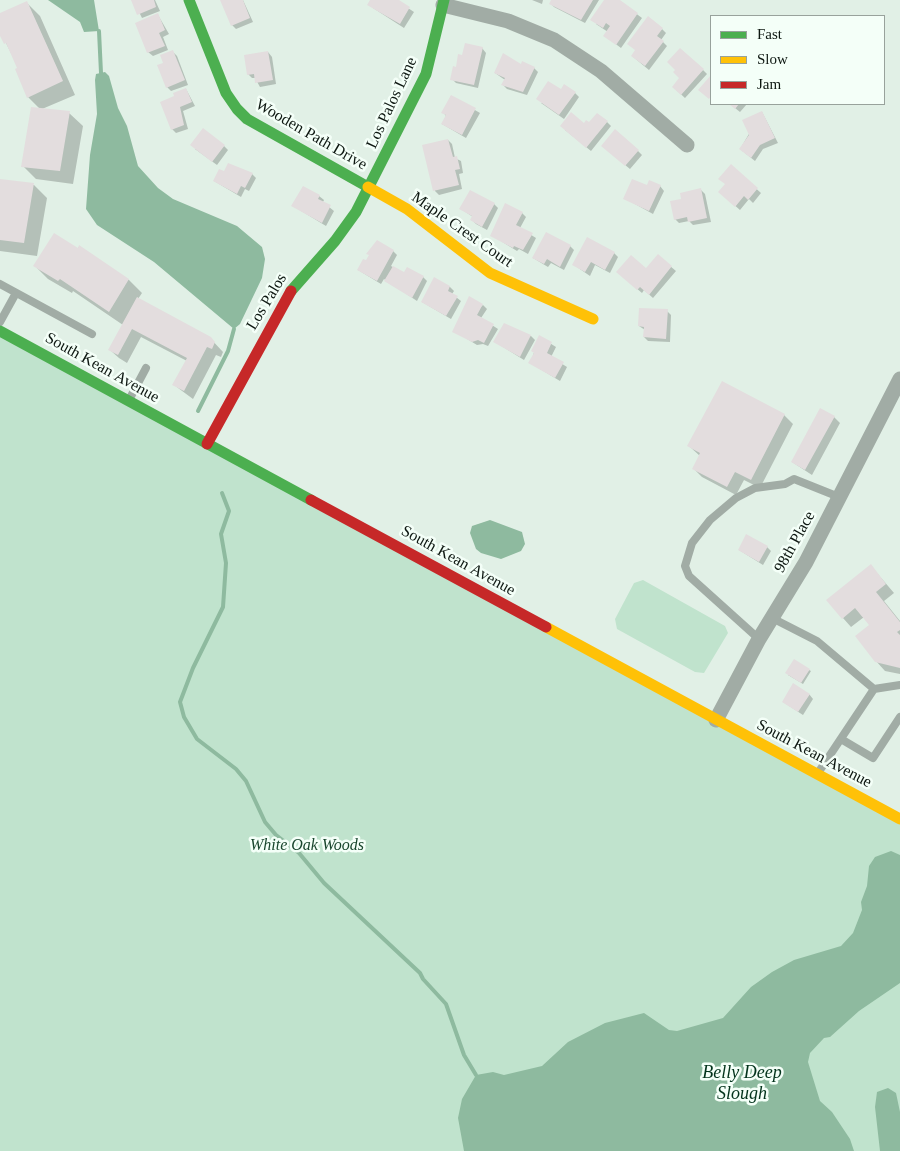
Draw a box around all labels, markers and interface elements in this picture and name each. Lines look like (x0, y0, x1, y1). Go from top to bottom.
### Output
legend (710, 15, 885, 105)
text: Fast (757, 26, 782, 42)
text: Slow (757, 51, 788, 67)
street label: Los Palos Lane (362, 54, 422, 152)
text: Jam (757, 76, 781, 92)
street label: Wooden Path Drive (252, 95, 370, 175)
street label: Maple Crest Court (408, 188, 516, 272)
street label: Los Palos (243, 270, 291, 334)
street label: South Kean Avenue (42, 329, 162, 407)
street label: 98th Place (770, 508, 820, 576)
street label: South Kean Avenue (398, 522, 518, 600)
street label: South Kean Avenue (753, 716, 875, 792)
park label: White Oak Woods (250, 836, 364, 856)
water label: Belly Deep Slough (702, 1062, 782, 1104)

